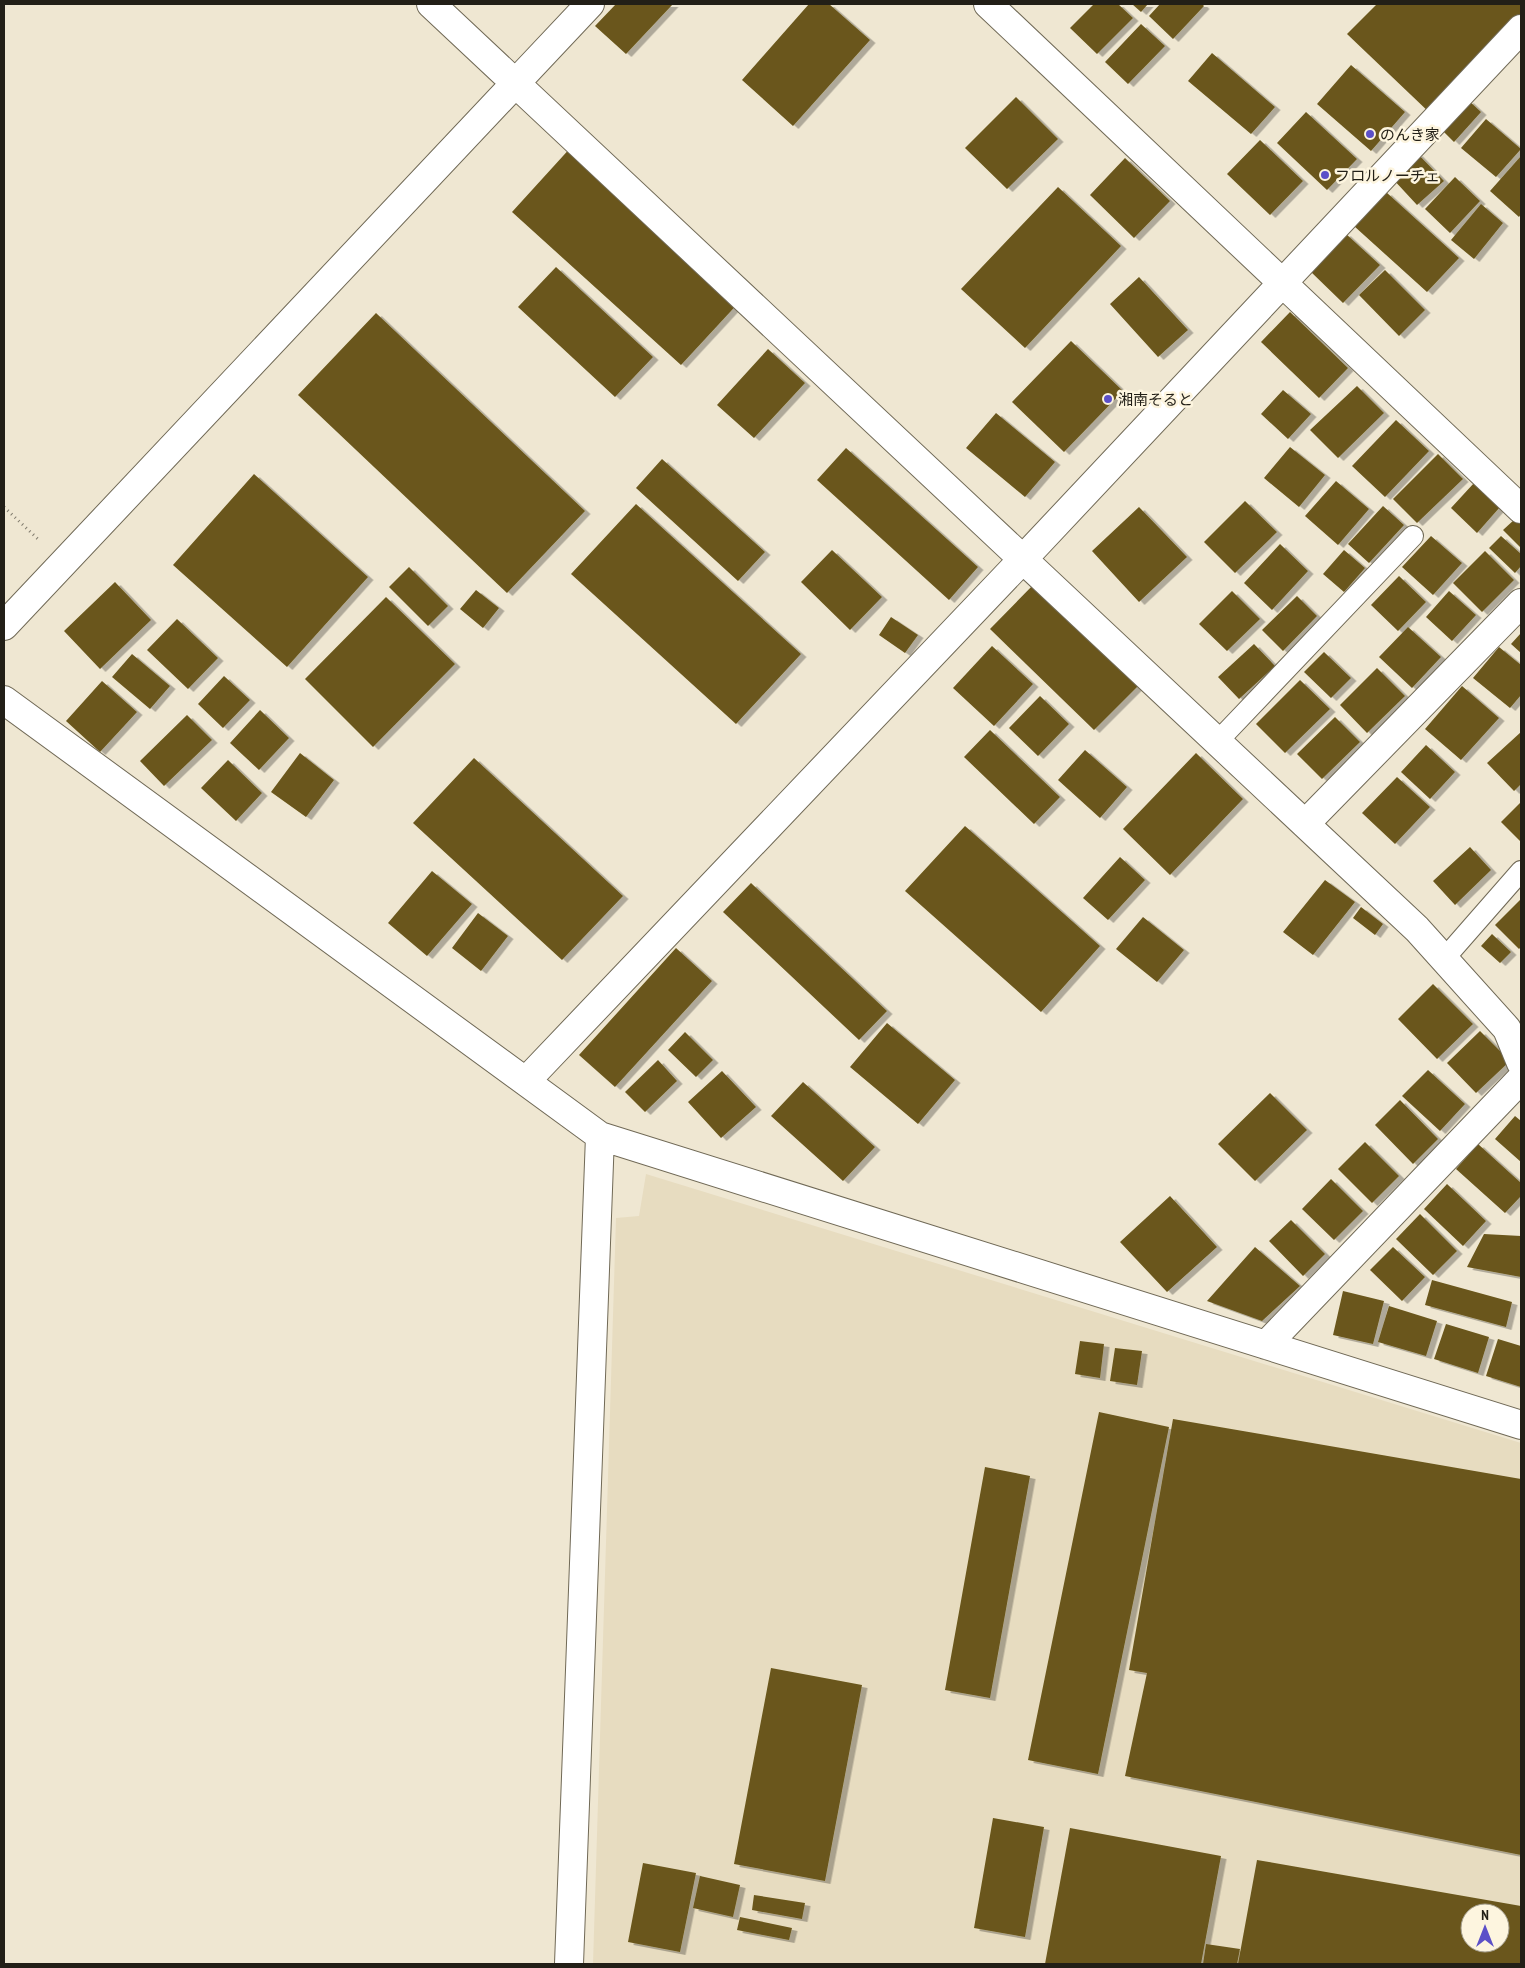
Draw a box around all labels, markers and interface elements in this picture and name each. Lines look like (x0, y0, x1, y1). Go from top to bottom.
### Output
place label: のんき家 (1380, 125, 1440, 144)
marker: のんき家 (1364, 128, 1376, 140)
place label: フロルノーチェ (1335, 166, 1440, 185)
marker: フロルノーチェ (1319, 169, 1331, 181)
place label: 湘南そると (1118, 390, 1193, 409)
marker: 湘南そると (1102, 393, 1114, 405)
north arrow (1460, 1903, 1510, 1953)
text: N (1481, 1906, 1489, 1924)

